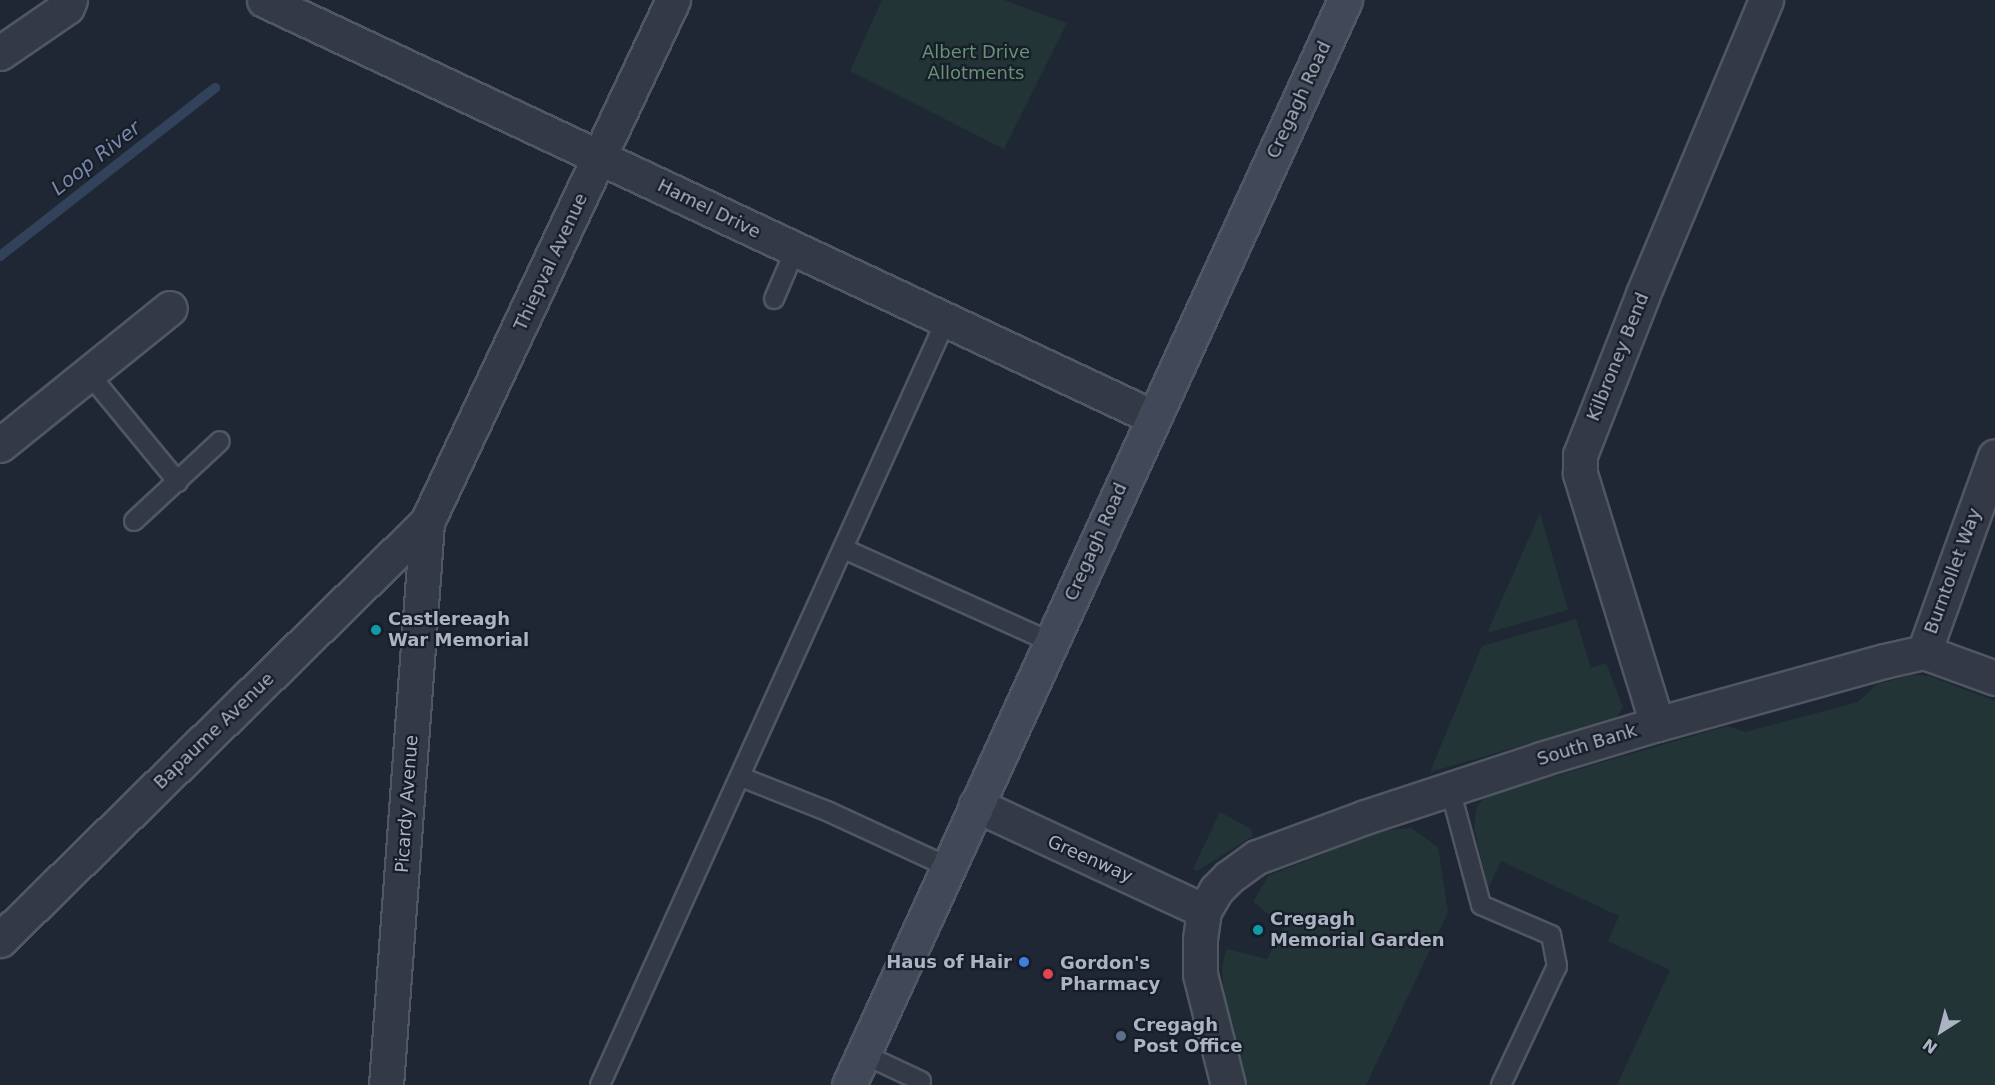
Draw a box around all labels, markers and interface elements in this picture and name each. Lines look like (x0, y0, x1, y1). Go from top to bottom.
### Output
street label: Cregagh Road (1262, 38, 1336, 162)
park label: Albert Drive Allotments (922, 42, 1030, 84)
water label: Loop River (47, 116, 145, 200)
street label: Hamel Drive (654, 175, 764, 243)
street label: Thiepval Avenue (510, 190, 592, 334)
street label: Kilbroney Bend (1582, 290, 1654, 424)
street label: Cregagh Road (1060, 480, 1132, 604)
street label: Burntollet Way (1920, 505, 1986, 637)
place label: Castlereagh War Memorial (388, 609, 529, 652)
marker: Castlereagh War Memorial (369, 623, 383, 637)
street label: Bapaume Avenue (150, 668, 278, 794)
street label: South Bank (1534, 720, 1640, 770)
street label: Picardy Avenue (391, 734, 423, 874)
street label: Greenway (1044, 831, 1136, 887)
place label: Cregagh Memorial Garden (1270, 909, 1445, 952)
marker: Cregagh Memorial Garden (1251, 923, 1265, 937)
place label: Haus of Hair (886, 951, 1012, 973)
place label: Gordon's Pharmacy (1060, 953, 1160, 996)
marker: Haus of Hair (1017, 955, 1031, 969)
marker: Gordon's Pharmacy (1041, 967, 1055, 981)
north arrow (1911, 1001, 1971, 1061)
place label: Cregagh Post Office (1133, 1015, 1242, 1058)
marker: Cregagh Post Office (1114, 1029, 1128, 1043)
text: N (1919, 1034, 1941, 1058)

